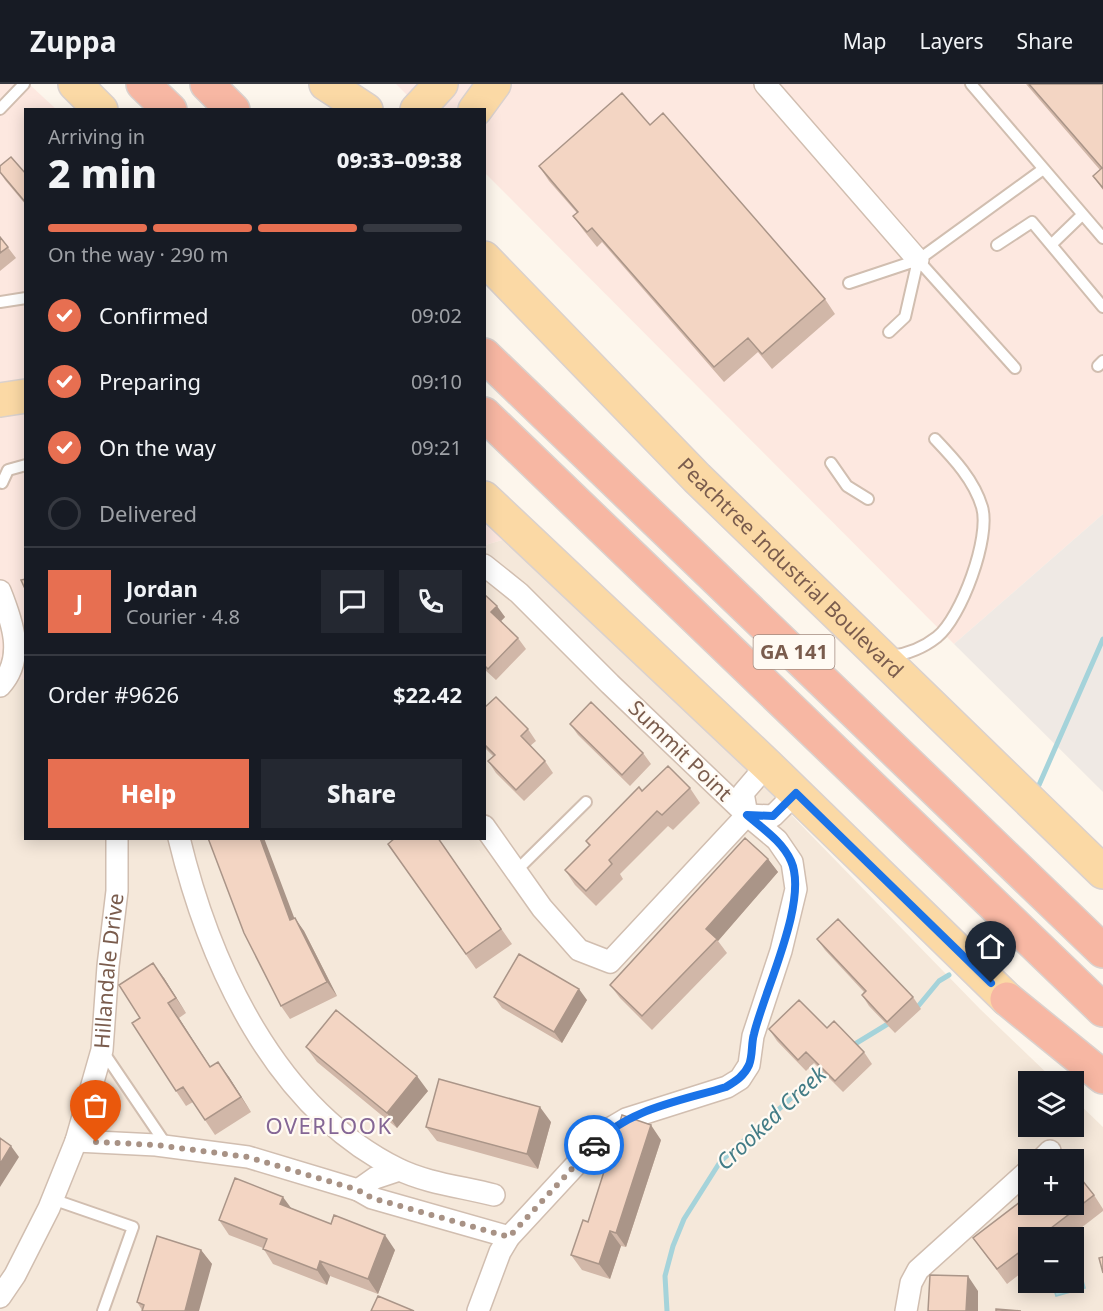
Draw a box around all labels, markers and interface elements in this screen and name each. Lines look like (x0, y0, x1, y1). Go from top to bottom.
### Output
text: Zuppa (30, 22, 117, 60)
text: Map (843, 27, 887, 55)
text: Layers (920, 27, 984, 55)
text: Share (1017, 27, 1073, 55)
text: Arriving in (48, 123, 145, 150)
text: 09:33–09:38 (337, 144, 462, 174)
text: 2 min (48, 146, 157, 199)
text: On the way · 290 m (48, 241, 228, 268)
icon: check (48, 299, 81, 332)
text: Confirmed (99, 300, 209, 330)
text: 09:02 (411, 302, 462, 329)
icon: check (48, 365, 81, 398)
text: Preparing (99, 366, 201, 396)
text: 09:10 (411, 368, 462, 395)
icon: check (48, 431, 81, 464)
text: On the way (99, 432, 216, 462)
text: 09:21 (411, 434, 462, 461)
street label: Peachtree Industrial Boulevard (672, 451, 910, 684)
text: Delivered (99, 498, 197, 528)
button: chat (321, 570, 384, 633)
button: phone (399, 570, 462, 633)
text: Jordan (126, 573, 198, 603)
text: J (76, 586, 83, 616)
text: Courier · 4.8 (126, 603, 240, 630)
road number: GA 141 (754, 635, 834, 669)
text: Order #9626 (48, 679, 179, 709)
text: $22.42 (393, 679, 462, 709)
street label: Summit Point (623, 694, 739, 807)
button: Help (48, 759, 249, 828)
button: Share (261, 759, 462, 828)
street label: Hillandale Drive (87, 892, 130, 1050)
pin (965, 921, 1016, 983)
icon: home (974, 930, 1007, 963)
water label: Crooked Creek (709, 1058, 833, 1176)
map controls (1018, 1071, 1084, 1293)
button: layers (1018, 1071, 1084, 1137)
pin (70, 1080, 121, 1142)
icon: bag (79, 1089, 112, 1122)
district label: OVERLOOK (265, 1110, 393, 1140)
courier (564, 1115, 624, 1175)
icon: car (578, 1129, 611, 1162)
button: + (1018, 1149, 1084, 1215)
button: − (1018, 1227, 1084, 1293)

